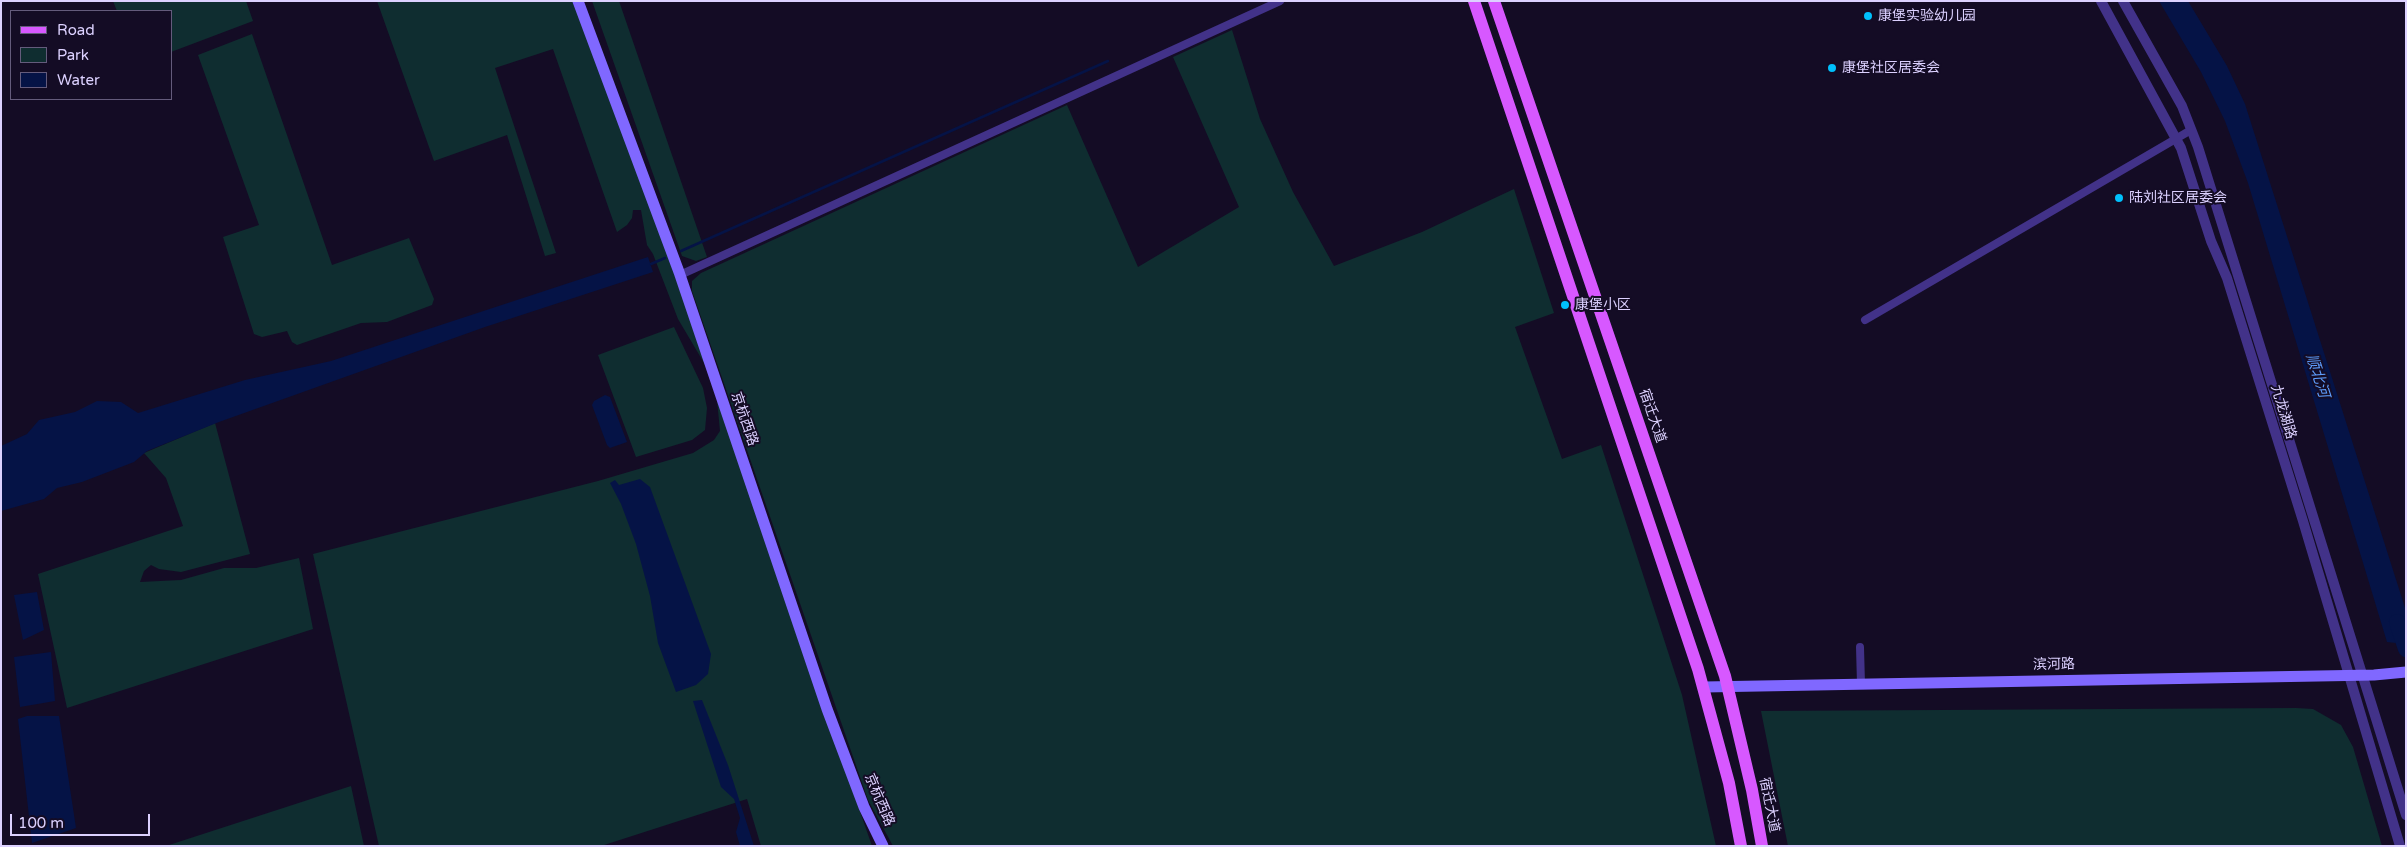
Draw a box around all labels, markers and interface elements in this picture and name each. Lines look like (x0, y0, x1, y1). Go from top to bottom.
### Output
place label: 康堡实验幼儿园 (1878, 8, 1976, 24)
legend (10, 10, 172, 100)
marker: 康堡实验幼儿园 (1862, 10, 1874, 22)
text: Road (57, 21, 95, 39)
text: Park (57, 46, 89, 64)
place label: 康堡社区居委会 (1842, 60, 1940, 76)
marker: 康堡社区居委会 (1826, 62, 1838, 74)
text: Water (57, 71, 100, 89)
place label: 陆刘社区居委会 (2129, 190, 2227, 206)
marker: 陆刘社区居委会 (2113, 192, 2125, 204)
place label: 康堡小区 (1575, 297, 1631, 313)
marker: 康堡小区 (1559, 299, 1571, 311)
water label: 顺北河 (2301, 352, 2333, 400)
street label: 九龙湖路 (2267, 383, 2299, 441)
street label: 宿迁大道 (1635, 387, 1669, 445)
street label: 京杭西路 (727, 390, 761, 448)
street label: 滨河路 (2033, 656, 2075, 674)
street label: 京杭西路 (860, 771, 898, 829)
street label: 宿迁大道 (1755, 776, 1783, 834)
scale bar (12, 804, 152, 836)
text: 100 m (18, 814, 64, 832)

